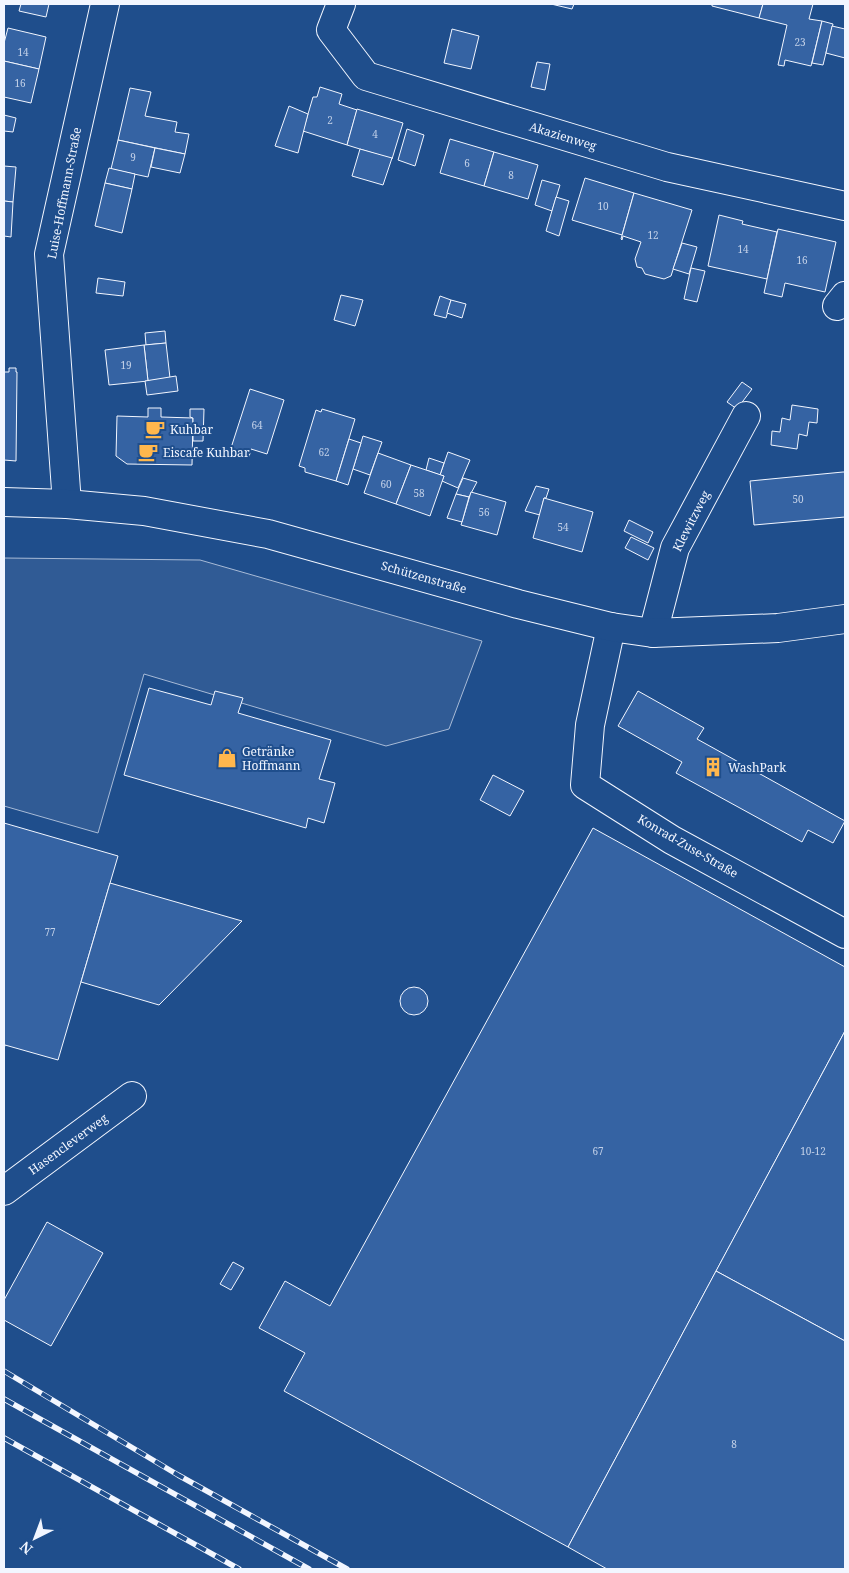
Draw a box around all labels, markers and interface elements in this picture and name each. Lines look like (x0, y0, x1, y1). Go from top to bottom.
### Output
house number: 23 (794, 35, 806, 49)
house number: 14 (17, 45, 29, 59)
house number: 16 (14, 76, 26, 90)
house number: 2 (327, 113, 333, 127)
street label: Akazienweg (527, 118, 599, 154)
street label: Luise-Hoffmann-Straße (43, 126, 85, 260)
house number: 4 (372, 127, 378, 141)
house number: 9 (130, 150, 136, 164)
house number: 6 (464, 156, 470, 170)
house number: 8 (508, 168, 514, 182)
house number: 10 (597, 199, 609, 213)
house number: 12 (647, 228, 659, 242)
house number: 14 (737, 242, 749, 256)
house number: 16 (796, 253, 808, 267)
house number: 19 (120, 358, 132, 372)
cafe icon: Kuhbar (144, 418, 166, 440)
house number: 64 (251, 418, 263, 432)
place label: Kuhbar (170, 421, 214, 438)
cafe icon: Eiscafe Kuhbar (137, 441, 159, 463)
place label: Eiscafe Kuhbar (163, 444, 250, 461)
house number: 62 (318, 445, 330, 459)
house number: 60 (380, 477, 392, 491)
house number: 58 (413, 486, 425, 500)
street label: Klewitzweg (668, 487, 714, 554)
house number: 50 (792, 492, 804, 506)
house number: 56 (478, 505, 490, 519)
house number: 54 (557, 520, 569, 534)
street label: Schützenstraße (379, 557, 469, 597)
place label: Getränke Hoffmann (242, 743, 301, 774)
shop icon: Getränke Hoffmann (216, 747, 238, 769)
building icon: WashPark (702, 756, 724, 778)
place label: WashPark (728, 759, 787, 776)
street label: Konrad-Zuse-Straße (635, 810, 741, 882)
house number: 77 (44, 925, 56, 939)
street label: Hasencleverweg (25, 1109, 112, 1179)
house number: 67 (592, 1144, 604, 1158)
house number: 10-12 (800, 1144, 826, 1158)
house number: 8 (731, 1437, 737, 1451)
north arrow (10, 1513, 60, 1563)
text: N (16, 1537, 36, 1559)

